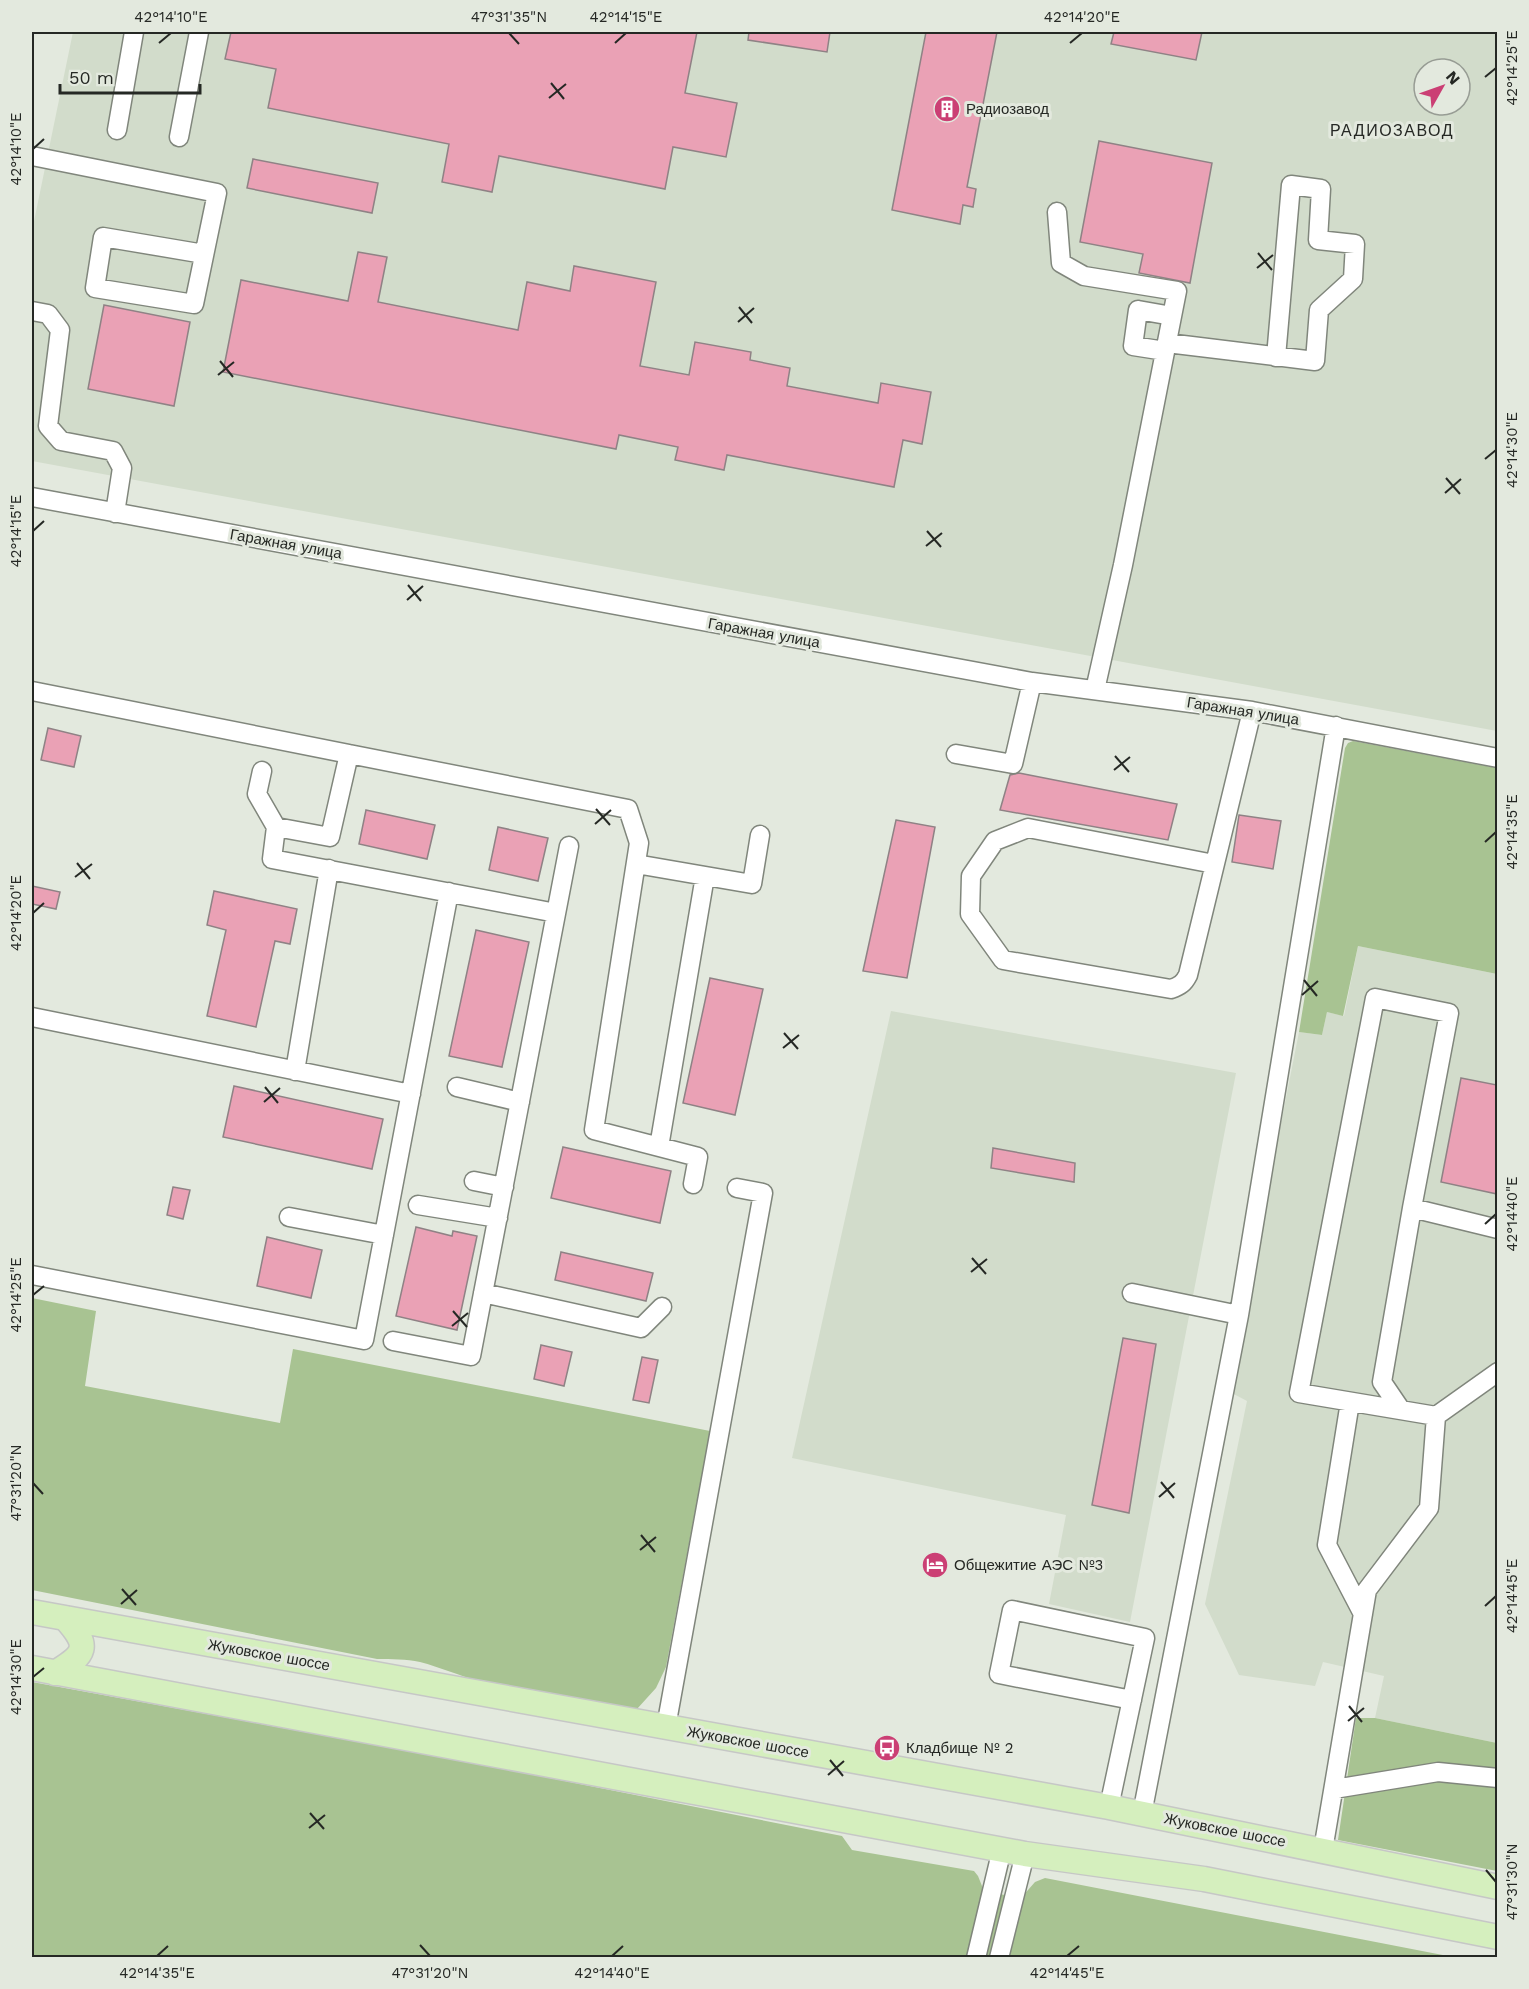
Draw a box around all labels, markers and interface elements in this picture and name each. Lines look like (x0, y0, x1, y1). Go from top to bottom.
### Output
text: 42°14'10"E (134, 8, 208, 26)
text: 47°31'35"N (471, 8, 547, 26)
text: 42°14'15"E (590, 8, 662, 26)
text: 42°14'20"E (1044, 8, 1120, 26)
text: 42°14'25"E (1503, 30, 1521, 106)
scale bar (60, 57, 200, 95)
north arrow (1412, 57, 1472, 117)
text: 50 m (69, 67, 114, 88)
text: N (1442, 67, 1464, 88)
building icon: Радиозавод (932, 94, 962, 124)
place label: Радиозавод (966, 100, 1049, 118)
text: 42°14'10"E (7, 112, 25, 186)
district label: РАДИОЗАВОД (1330, 121, 1454, 140)
text: 42°14'30"E (1503, 412, 1521, 488)
text: 42°14'15"E (7, 495, 25, 567)
street label: Гаражная улица (229, 525, 344, 563)
street label: Гаражная улица (707, 614, 822, 652)
street label: Гаражная улица (1186, 693, 1301, 729)
text: 42°14'35"E (1503, 794, 1521, 870)
text: 42°14'20"E (7, 875, 25, 951)
text: 42°14'40"E (1503, 1176, 1521, 1252)
text: 42°14'25"E (7, 1257, 25, 1333)
text: 47°31'20"N (7, 1445, 25, 1521)
hotel icon: Общежитие АЭС №3 (920, 1550, 950, 1580)
place label: Общежитие АЭС №3 (954, 1556, 1103, 1574)
text: 42°14'45"E (1503, 1559, 1521, 1633)
street label: Жуковское шоссе (206, 1635, 332, 1675)
text: 42°14'30"E (7, 1639, 25, 1715)
street label: Жуковское шоссе (685, 1722, 811, 1762)
bus stop icon: Кладбище № 2 (872, 1733, 902, 1763)
place label: Кладбище № 2 (906, 1739, 1013, 1757)
street label: Жуковское шоссе (1163, 1809, 1287, 1851)
text: 47°31'30"N (1503, 1844, 1521, 1920)
text: 42°14'35"E (119, 1964, 195, 1982)
text: 47°31'20"N (392, 1964, 468, 1982)
text: 42°14'40"E (574, 1964, 650, 1982)
text: 42°14'45"E (1030, 1964, 1104, 1982)

